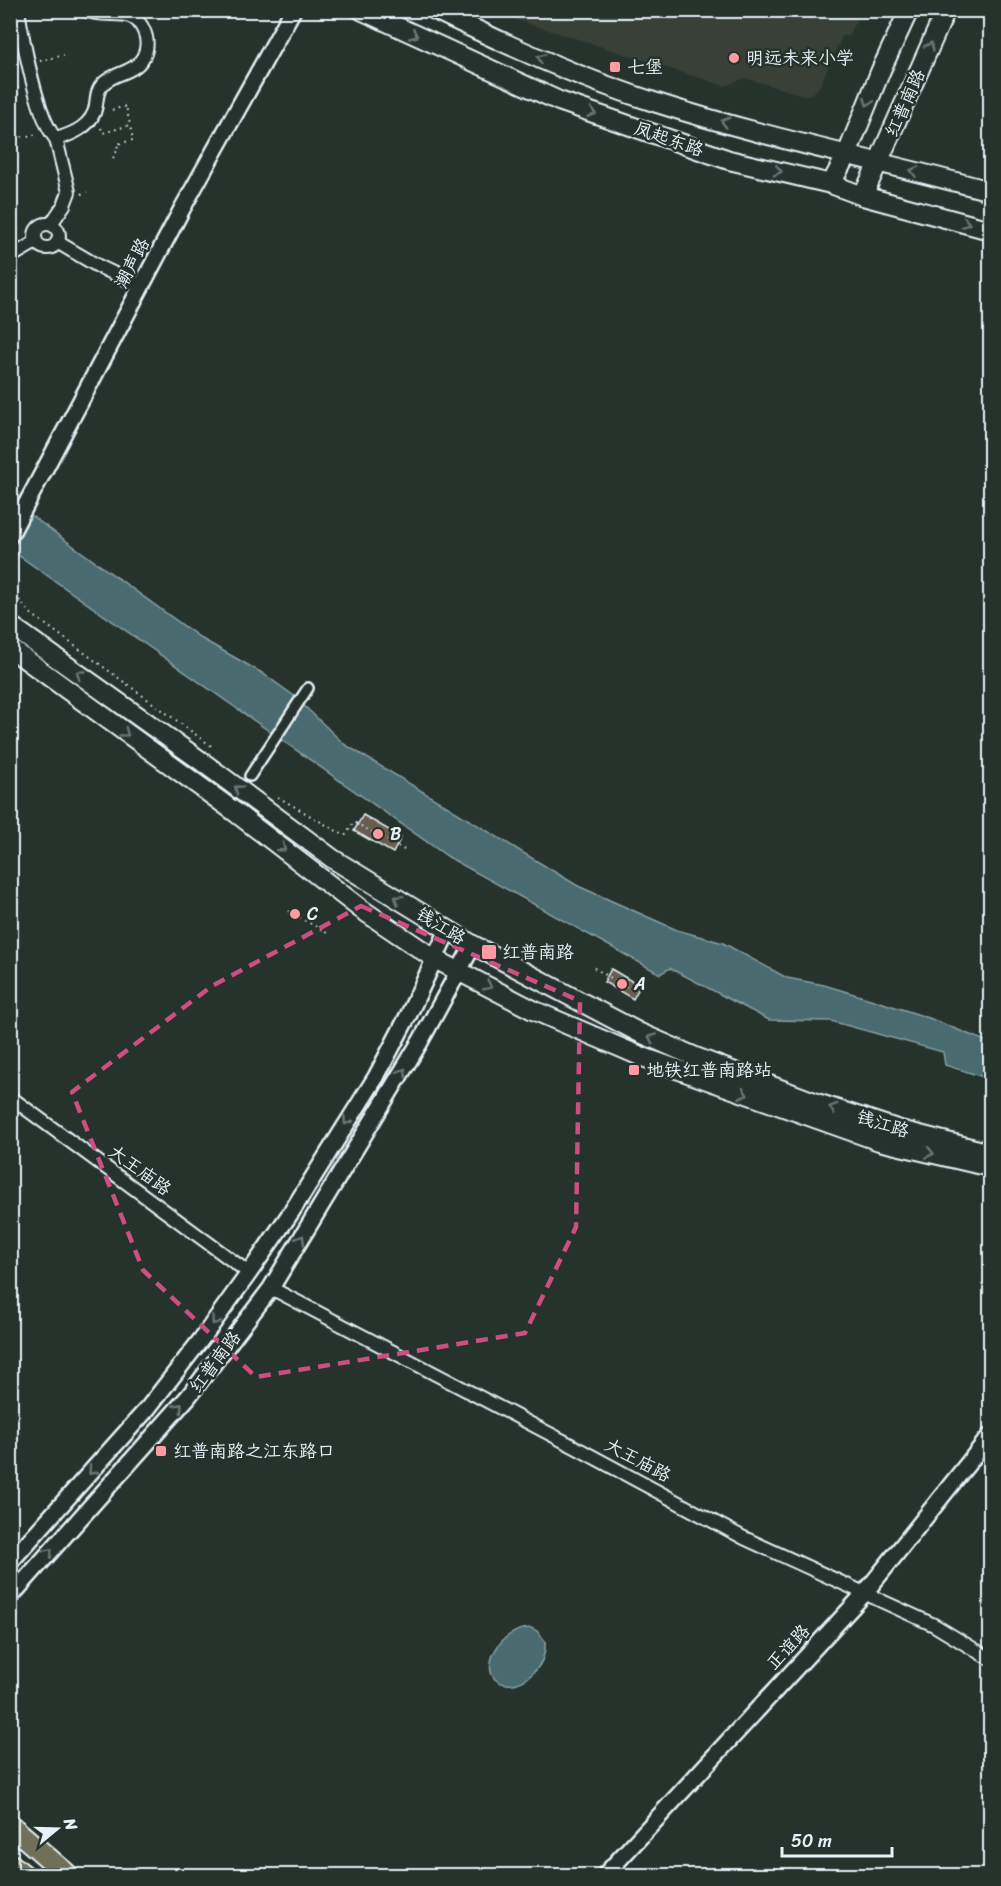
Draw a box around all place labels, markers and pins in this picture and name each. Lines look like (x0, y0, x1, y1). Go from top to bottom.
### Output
place label: 明远未来小学 (746, 42, 854, 74)
place label: 七堡 (627, 51, 663, 83)
marker: 明远未来小学 (727, 51, 741, 65)
marker: 七堡 (608, 60, 622, 74)
place label: B (390, 818, 401, 850)
marker: B (371, 827, 385, 841)
place label: C (307, 898, 319, 930)
marker: C (288, 907, 302, 921)
place label: 红普南路 (502, 936, 574, 968)
marker: 红普南路 (480, 943, 498, 961)
place label: A (633, 968, 646, 1000)
marker: A (615, 977, 629, 991)
place label: 地铁红普南路站 (646, 1054, 772, 1086)
marker: 地铁红普南路站 (627, 1063, 641, 1077)
place label: 红普南路之江东路口 (173, 1435, 335, 1467)
marker: 红普南路之江东路口 (154, 1444, 168, 1458)

